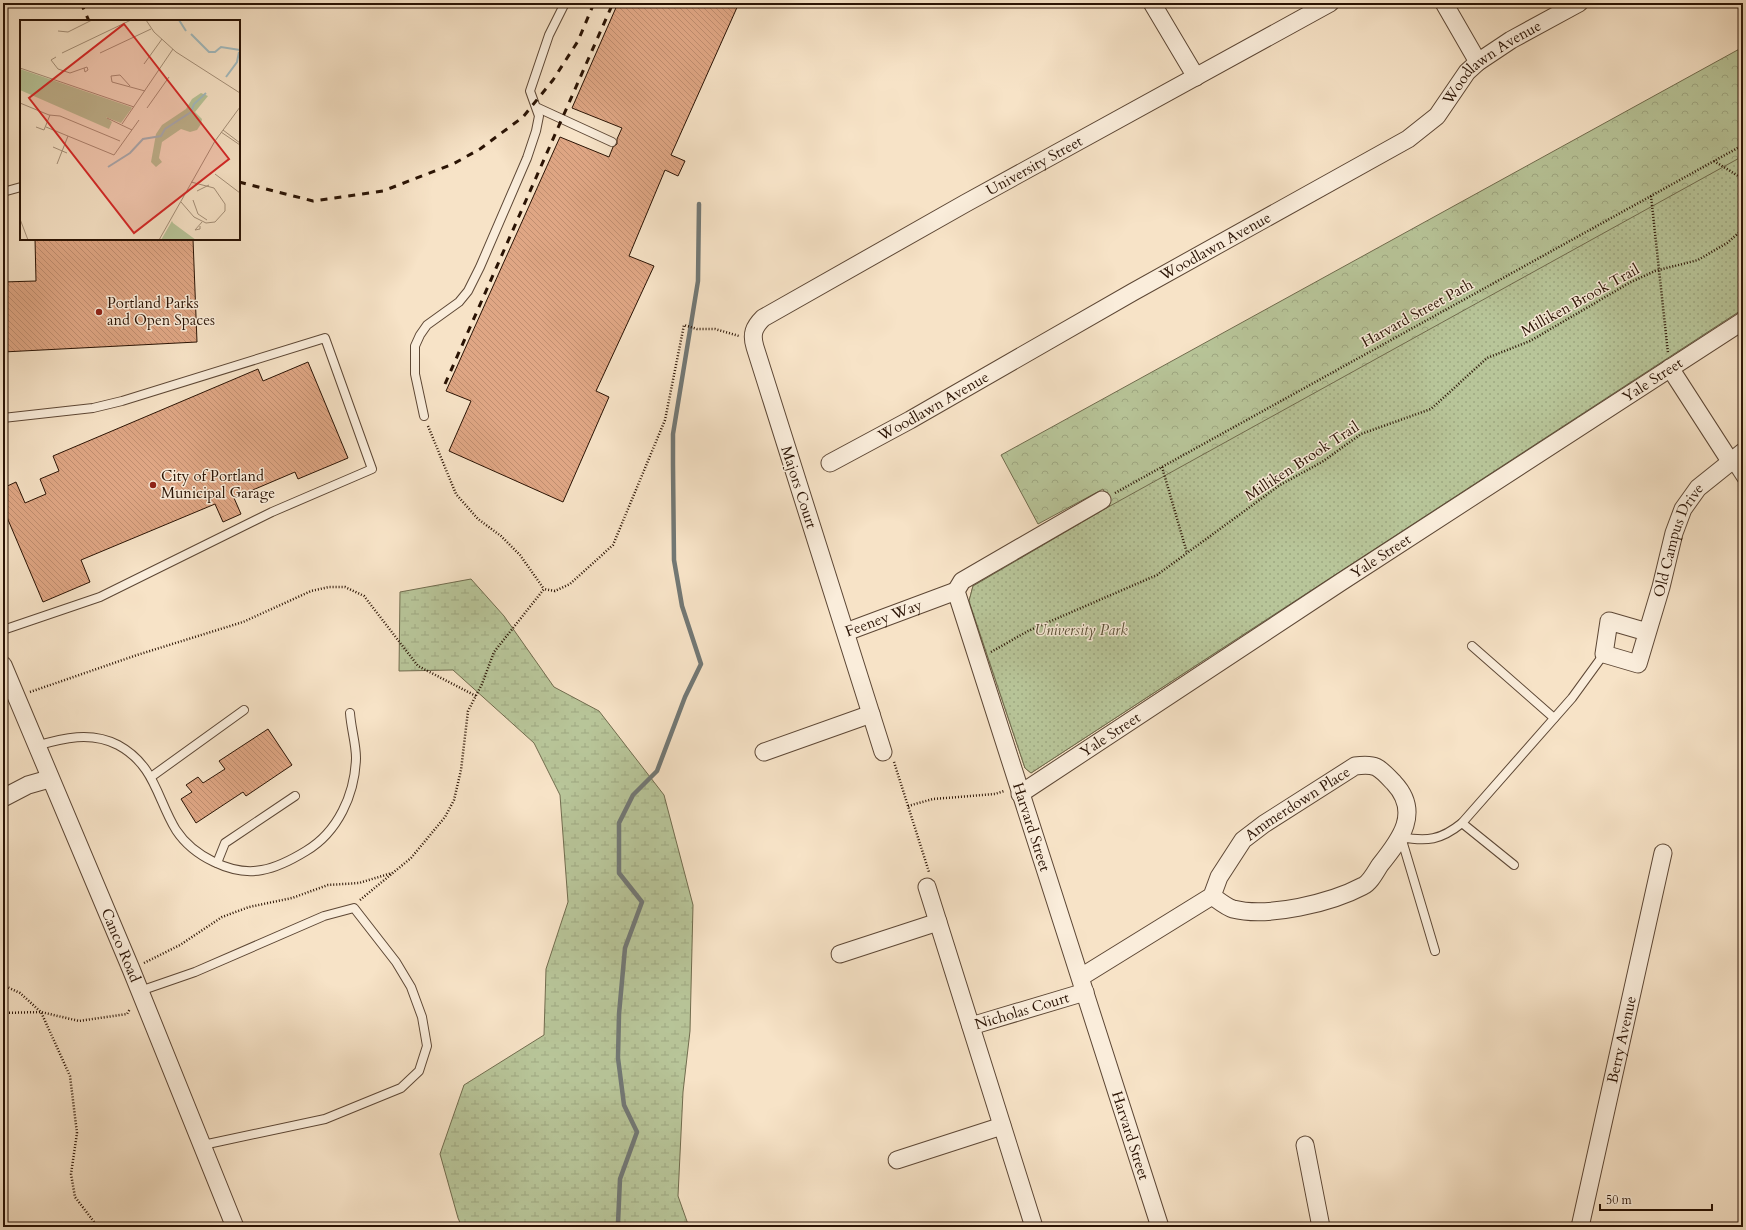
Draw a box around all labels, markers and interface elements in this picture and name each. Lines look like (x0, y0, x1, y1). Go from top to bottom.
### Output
street label: Woodlawn Avenue (1437, 15, 1545, 109)
inset map (20, 20, 240, 240)
street label: University Street (983, 131, 1086, 200)
street label: Woodlawn Avenue (1155, 207, 1275, 286)
street label: Milliken Brook Trail (1517, 259, 1643, 341)
street label: Harvard Street Path (1358, 274, 1477, 352)
place label: Portland Parks and Open Spaces (107, 293, 215, 330)
marker: Portland Parks and Open Spaces (94, 307, 104, 317)
street label: Yale Street (1618, 353, 1687, 407)
street label: Woodlawn Avenue (874, 367, 993, 446)
street label: Milliken Brook Trail (1241, 416, 1363, 505)
street label: Majors Court (776, 443, 822, 531)
place label: City of Portland Municipal Garage (161, 466, 275, 503)
street label: Old Campus Drive (1648, 478, 1707, 600)
marker: City of Portland Municipal Garage (148, 480, 158, 490)
street label: Yale Street (1347, 529, 1415, 583)
street label: Feeney Way (842, 595, 925, 641)
park label: University Park (1034, 620, 1128, 640)
street label: Yale Street (1076, 707, 1144, 762)
street label: Ammerdown Place (1241, 762, 1354, 845)
street label: Harvard Street (1008, 780, 1055, 874)
street label: Canco Road (97, 905, 145, 985)
street label: Nicholas Court (972, 987, 1072, 1034)
street label: Berry Avenue (1602, 994, 1641, 1085)
street label: Harvard Street (1107, 1088, 1154, 1182)
scale bar (1600, 1186, 1712, 1212)
text: 50 m (1606, 1192, 1633, 1208)

